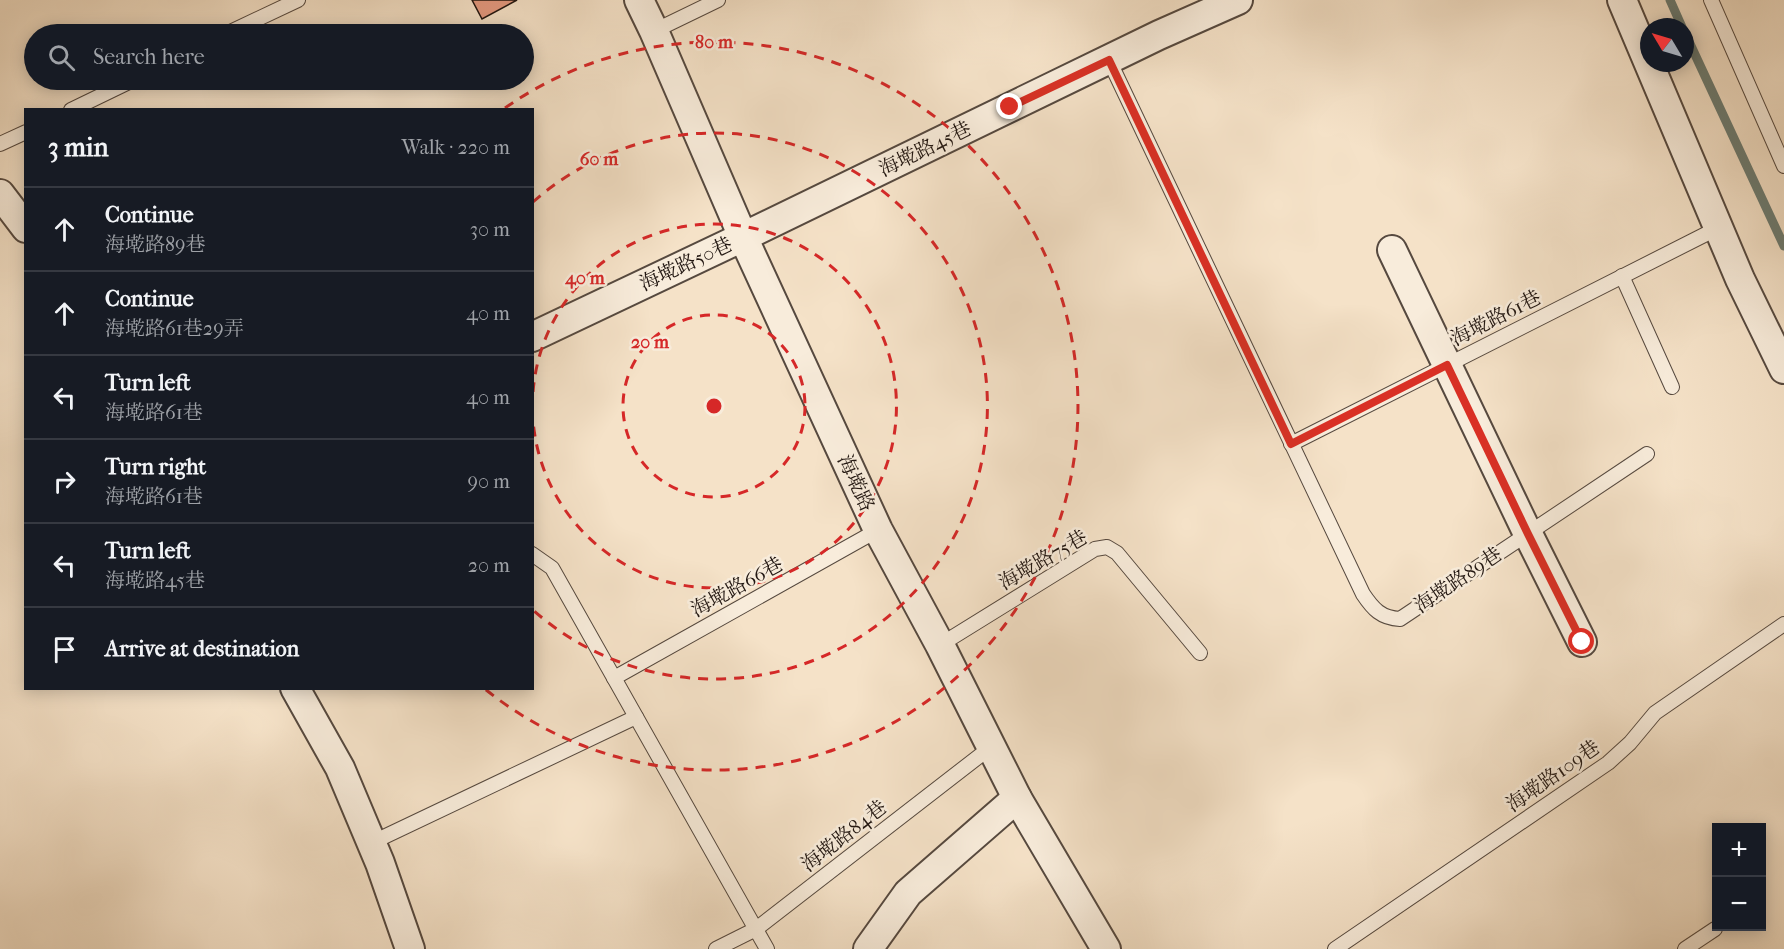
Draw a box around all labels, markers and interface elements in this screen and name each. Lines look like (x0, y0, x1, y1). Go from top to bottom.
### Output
north arrow (1640, 18, 1694, 72)
search box (24, 24, 534, 90)
text: 80 m (695, 32, 734, 53)
icon: search (45, 41, 78, 74)
text: Search here (93, 44, 205, 70)
route end (996, 93, 1022, 119)
street label: 海墘路45巷 (875, 117, 975, 181)
text: 3 min (48, 132, 109, 163)
text: Walk · 220 m (402, 136, 510, 159)
text: 60 m (580, 149, 619, 170)
text: Continue (105, 202, 194, 228)
icon: ahead (48, 213, 81, 246)
text: 30 m (470, 218, 510, 241)
text: 海墘路89巷 (105, 233, 206, 256)
street label: 海墘路50巷 (636, 233, 736, 295)
text: 40 m (564, 268, 606, 289)
text: Continue (105, 286, 194, 312)
street label: 海墘路61巷 (1447, 286, 1545, 350)
icon: ahead (48, 297, 81, 330)
text: 40 m (466, 302, 510, 325)
text: 海墘路61巷29弄 (105, 317, 244, 340)
text: 20 m (631, 332, 670, 353)
text: Turn left (105, 370, 191, 396)
icon: left (48, 381, 81, 414)
text: 40 m (466, 386, 510, 409)
centre of rings (704, 396, 724, 416)
text: 海墘路61巷 (105, 401, 203, 424)
street label: 海墘路 (833, 451, 879, 515)
text: Turn right (105, 454, 206, 480)
icon: right (48, 465, 81, 498)
text: 90 m (468, 470, 510, 493)
text: 海墘路61巷 (105, 485, 203, 508)
street label: 海墘路75巷 (995, 525, 1091, 595)
text: Turn left (105, 538, 191, 564)
street label: 海墘路89巷 (1410, 542, 1506, 618)
icon: left (48, 549, 81, 582)
street label: 海墘路66巷 (687, 552, 787, 622)
text: 20 m (468, 554, 510, 577)
text: 海墘路45巷 (105, 569, 205, 592)
route start (1568, 628, 1594, 654)
icon: arrive (48, 633, 81, 666)
text: Arrive at destination (105, 636, 299, 662)
street label: 海墘路109巷 (1502, 735, 1604, 817)
street label: 海墘路84巷 (797, 796, 891, 876)
map controls (1712, 823, 1766, 931)
button: + (1712, 823, 1766, 877)
button: − (1712, 877, 1766, 931)

